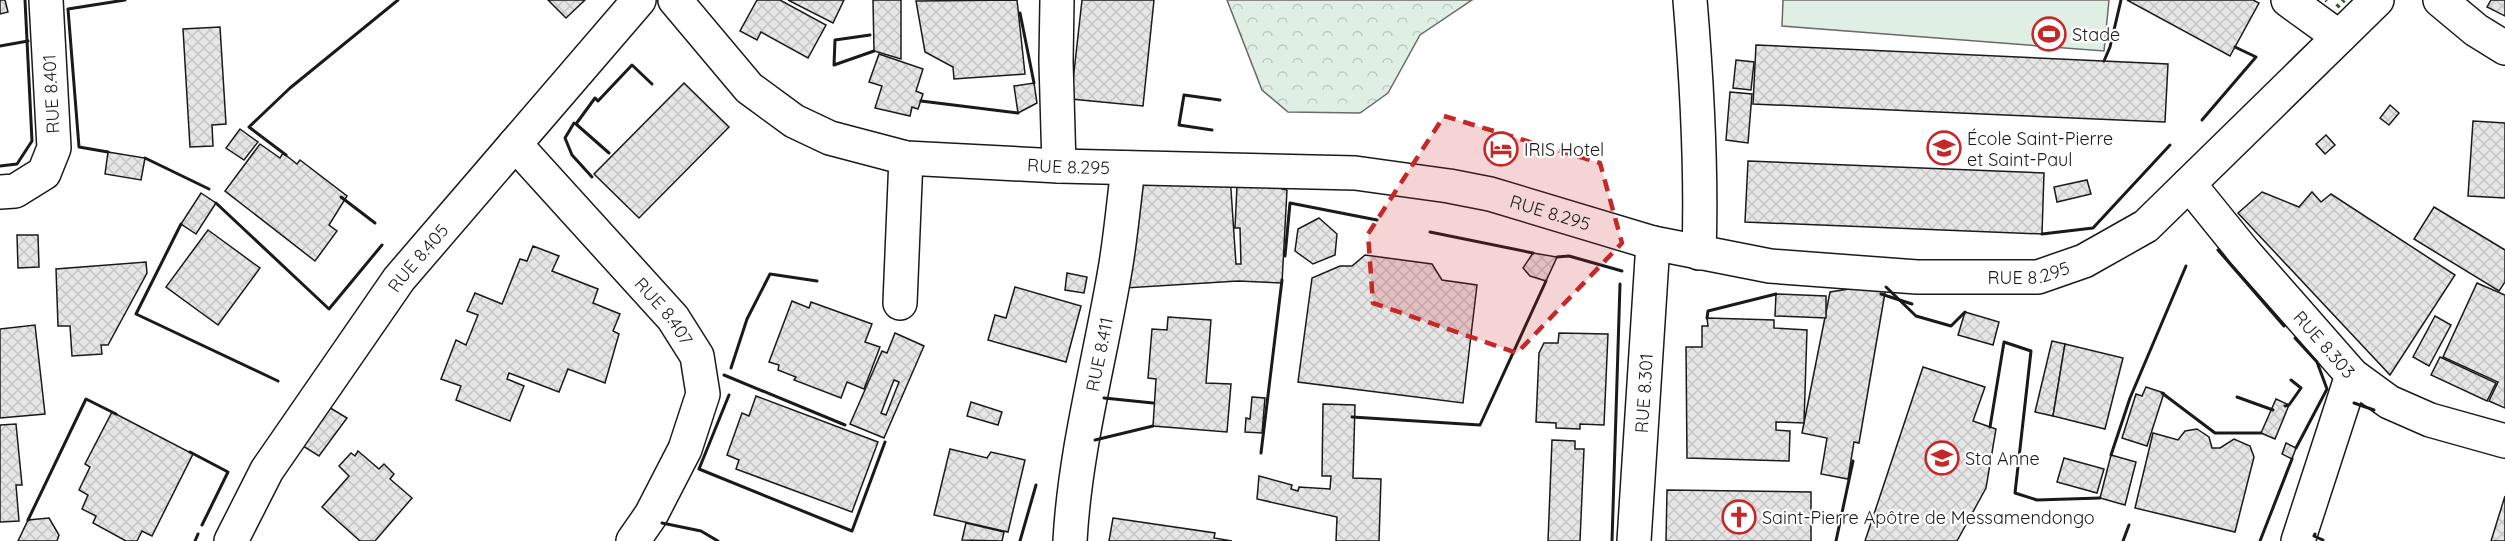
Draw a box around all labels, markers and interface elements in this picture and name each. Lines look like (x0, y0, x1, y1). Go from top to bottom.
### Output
sports icon: Stade (2031, 16, 2067, 52)
place label: Stade (2072, 23, 2120, 46)
street label: RUE 8.401 (37, 54, 65, 134)
place label: École Saint-Pierre et Saint-Paul (1967, 127, 2113, 171)
school or university icon: École Saint-Pierre et Saint-Paul (1926, 130, 1962, 166)
hotel icon: IRIS Hotel (1483, 131, 1519, 167)
place label: IRIS Hotel (1524, 138, 1604, 161)
street label: RUE 8.295 (1027, 153, 1110, 179)
street label: RUE 8.295 (1507, 189, 1593, 235)
street label: RUE 8.405 (382, 219, 453, 296)
street label: RUE 8.295 (1988, 255, 2072, 289)
street label: RUE 8.407 (630, 272, 698, 349)
street label: RUE 8.303 (2289, 305, 2361, 383)
street label: RUE 8.411 (1080, 315, 1118, 393)
street label: RUE 8.301 (1629, 353, 1657, 434)
school or university icon: Sta Anne (1924, 440, 1960, 476)
place label: Sta Anne (1965, 447, 2040, 470)
church icon: Saint-Pierre Apôtre de Messamendongo (1721, 499, 1757, 535)
place label: Saint-Pierre Apôtre de Messamendongo (1762, 506, 2095, 529)

